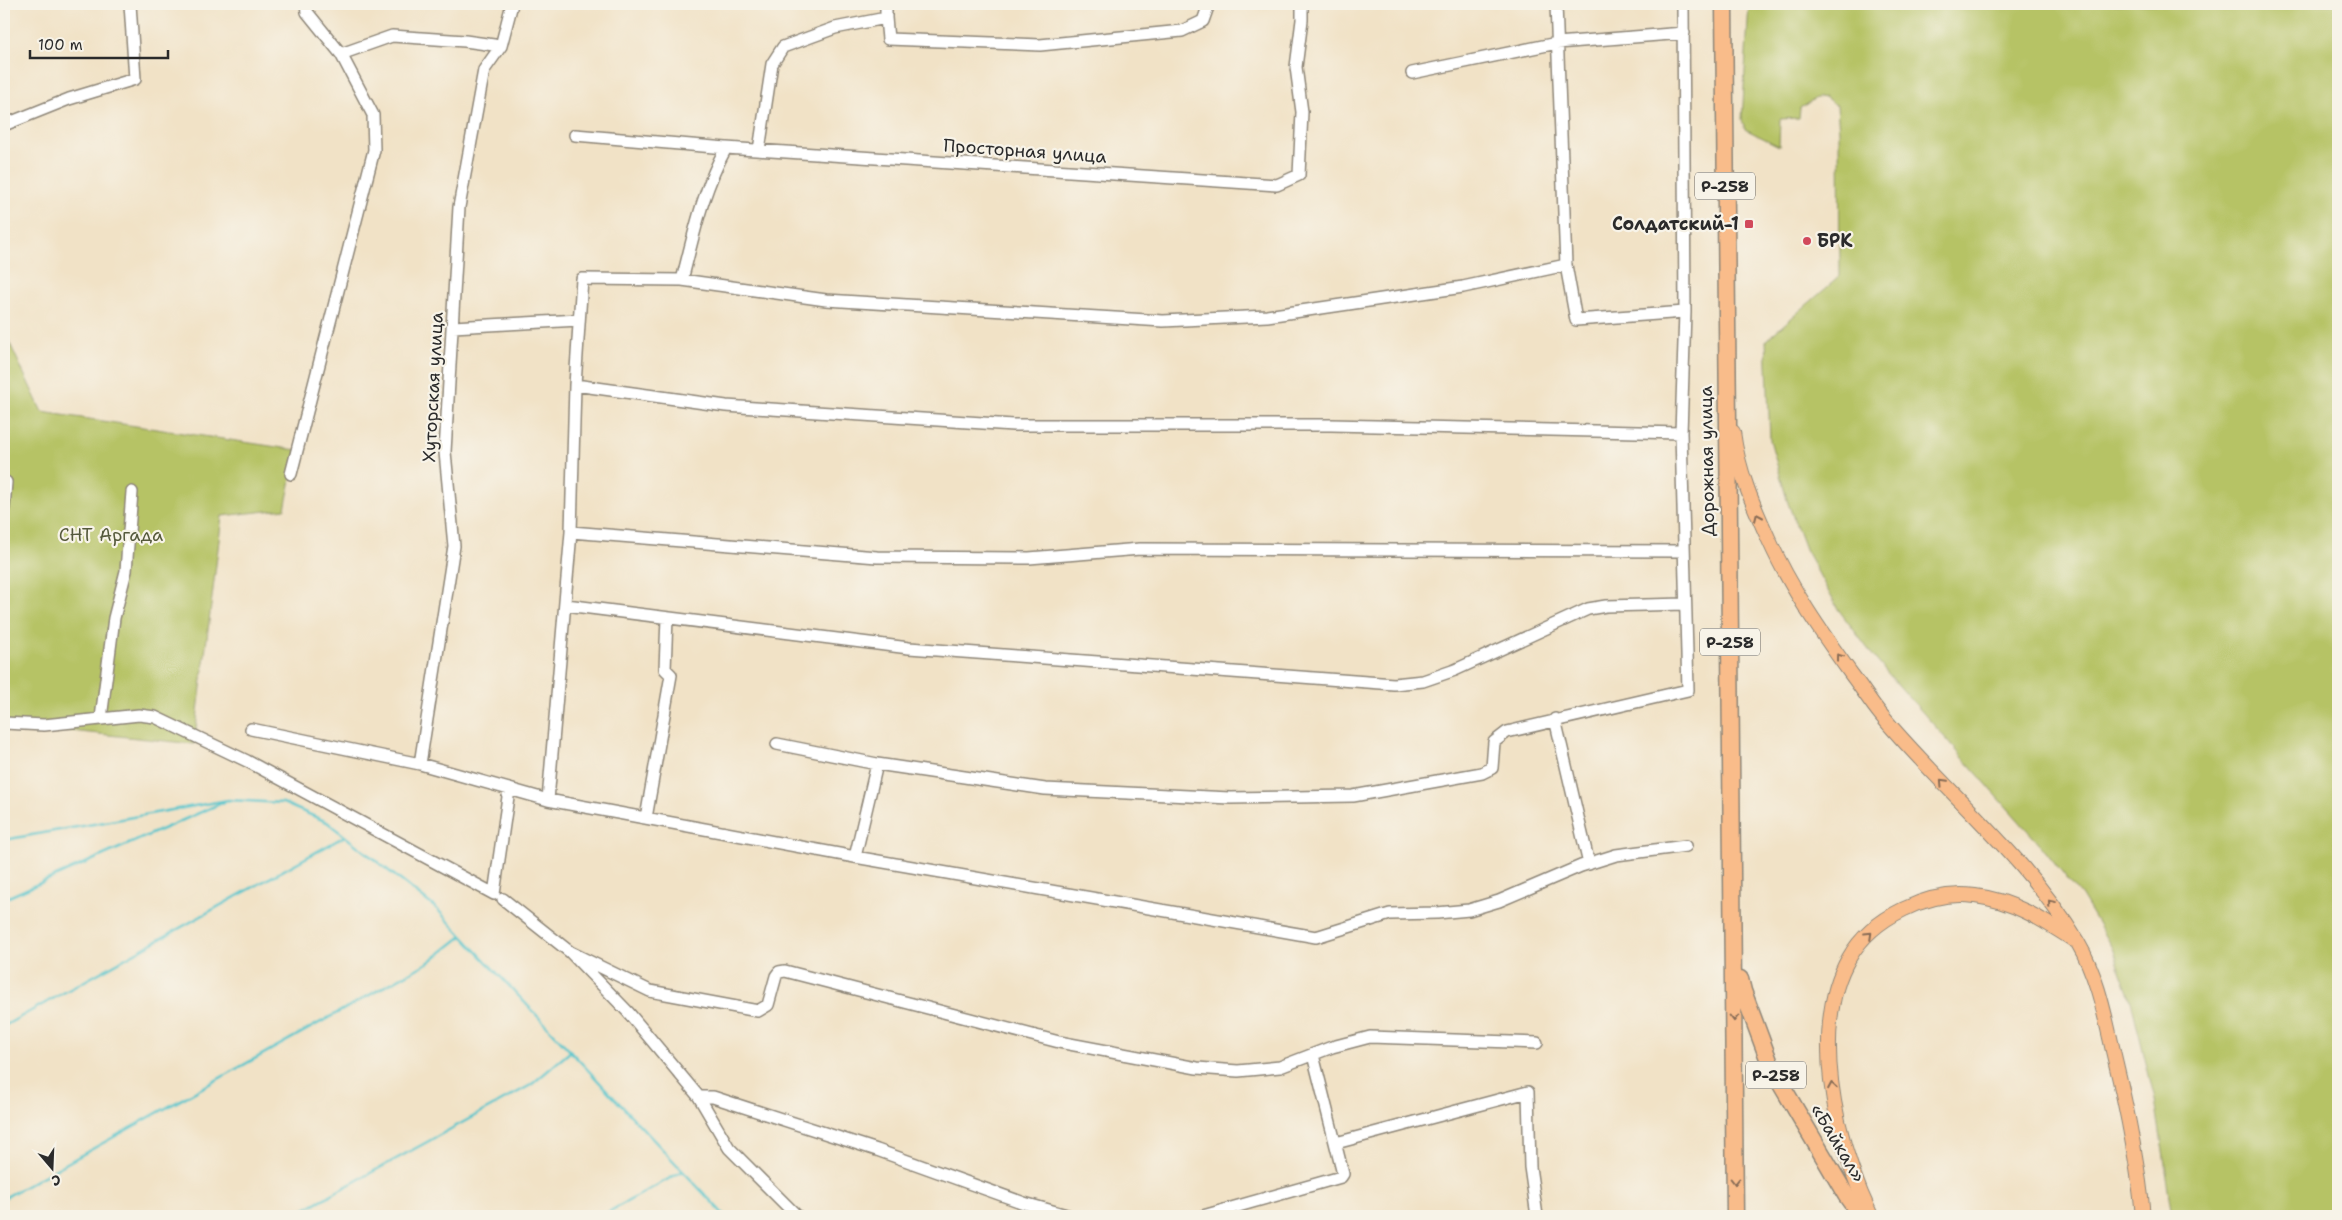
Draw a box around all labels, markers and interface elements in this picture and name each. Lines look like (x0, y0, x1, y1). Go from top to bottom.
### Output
scale bar (30, 28, 168, 60)
text: 100 m (38, 35, 83, 55)
street label: Просторная улица (943, 133, 1107, 169)
road number: Р-258 (1695, 172, 1755, 200)
place label: Солдатский-1 (1612, 212, 1739, 236)
marker: Солдатский-1 (1743, 218, 1755, 230)
place label: БРК (1817, 229, 1853, 253)
marker: БРК (1801, 235, 1813, 247)
street label: Хуторская улица (417, 311, 449, 463)
street label: Дорожная улица (1694, 386, 1720, 536)
one-way arrow (1754, 513, 1765, 522)
park label: СНТ Аргада (59, 523, 163, 547)
road number: Р-258 (1700, 628, 1760, 656)
one-way arrow (1836, 653, 1845, 663)
one-way arrow (1940, 779, 1949, 788)
one-way arrow (2048, 900, 2057, 909)
one-way arrow (1863, 932, 1872, 941)
one-way arrow (1729, 1015, 1739, 1023)
road number: Р-258 (1746, 1062, 1806, 1088)
one-way arrow (1828, 1082, 1838, 1091)
street label: «Байкал» (1805, 1099, 1871, 1187)
north arrow (28, 1142, 78, 1192)
text: С (49, 1170, 63, 1190)
one-way arrow (1730, 1178, 1740, 1185)

